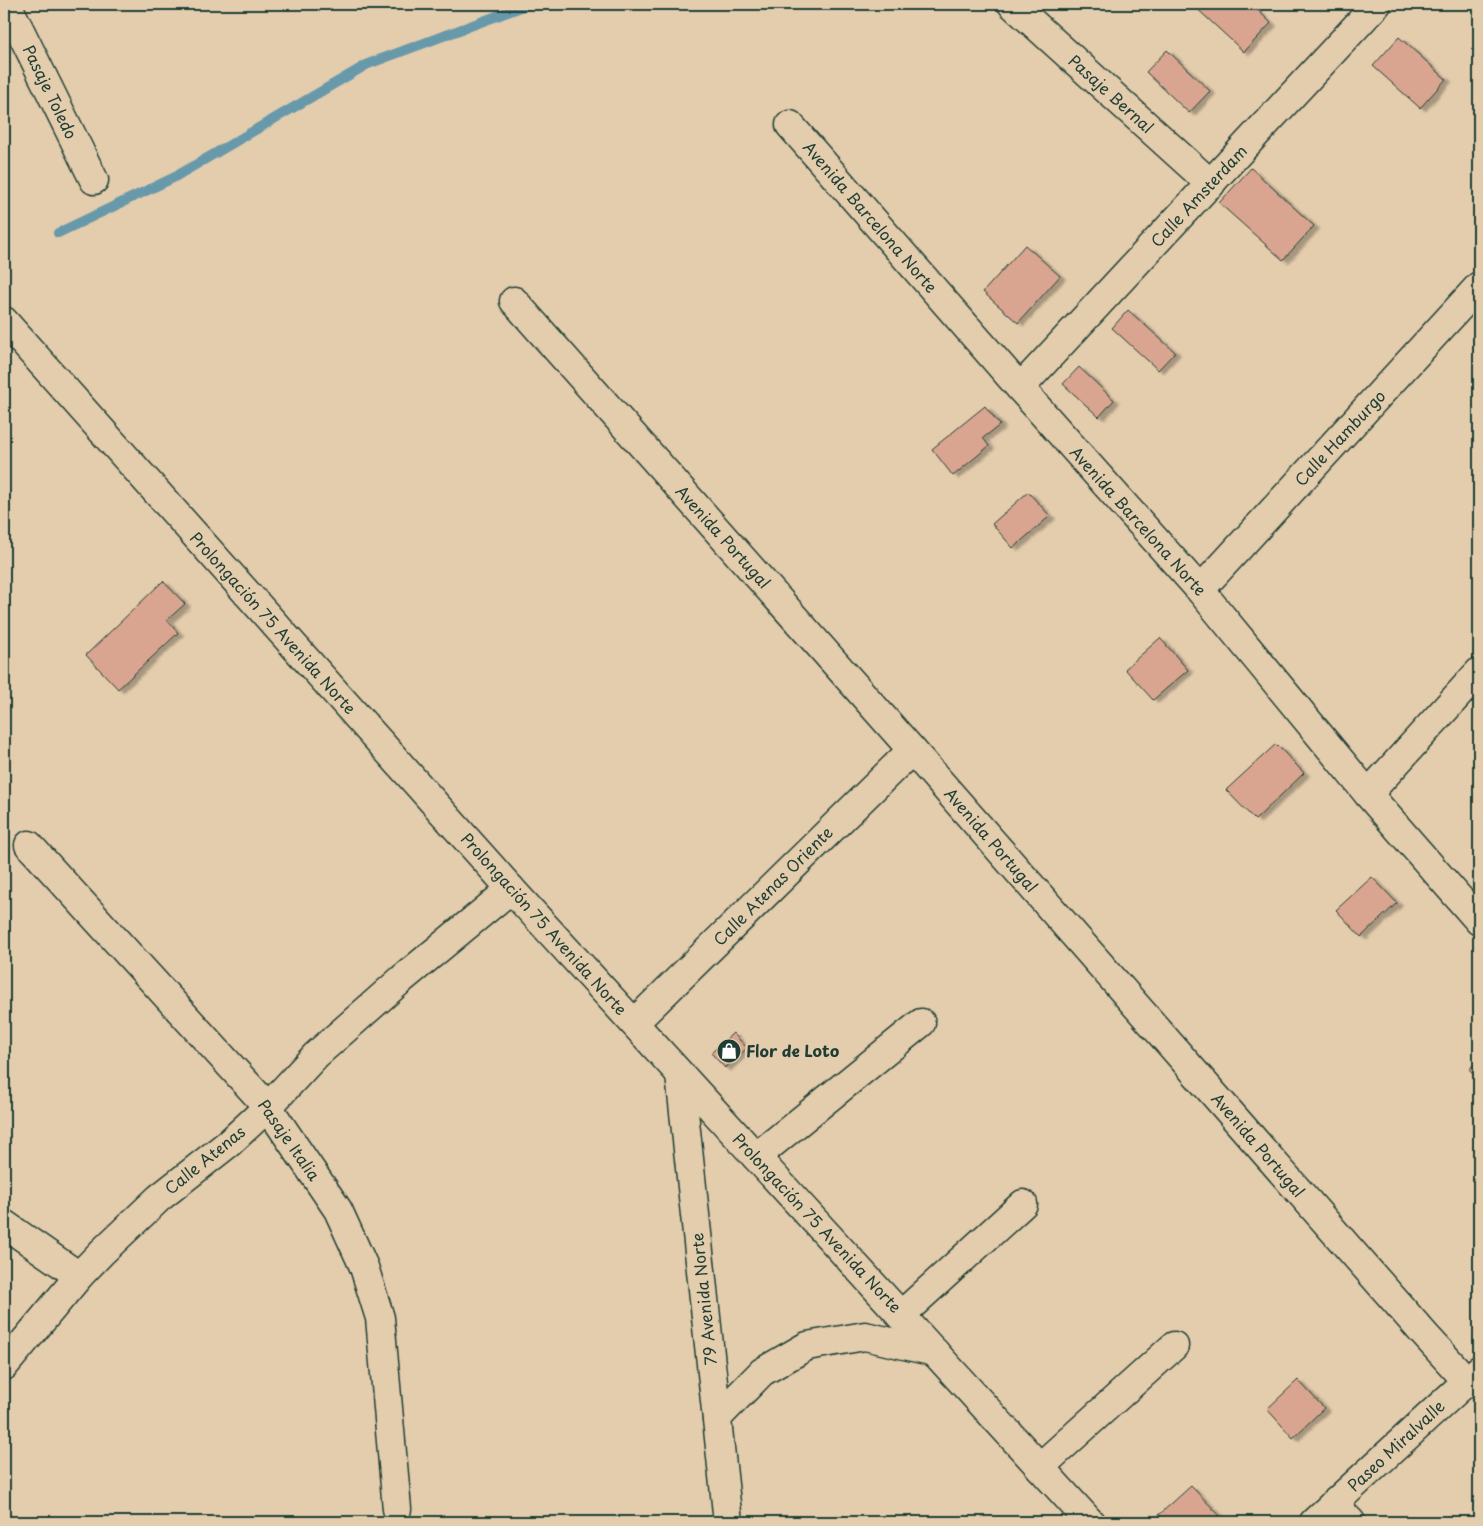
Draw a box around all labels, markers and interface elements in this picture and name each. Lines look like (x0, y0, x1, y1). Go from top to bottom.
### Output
street label: Pasaje Toledo (18, 41, 84, 143)
street label: Pasaje Bernal (1064, 48, 1160, 138)
street label: Avenida Barcelona Norte (798, 135, 943, 297)
street label: Calle Amsterdam (1144, 139, 1252, 252)
street label: Calle Hamburgo (1288, 384, 1390, 491)
street label: Avenida Barcelona Norte (1065, 440, 1213, 600)
street label: Avenida Portugal (671, 479, 777, 593)
street label: Prolongación 75 Avenida Norte (185, 526, 362, 719)
street label: Avenida Portugal (939, 782, 1044, 897)
street label: Calle Atenas Oriente (707, 820, 838, 950)
street label: Prolongación 75 Avenida Norte (456, 827, 633, 1020)
shop icon: Flor de Loto (716, 1038, 742, 1064)
place label: Flor de Loto (746, 1038, 840, 1062)
street label: Avenida Portugal (1206, 1087, 1311, 1202)
street label: Pasaje Italia (253, 1094, 327, 1185)
street label: Calle Atenas (159, 1119, 250, 1199)
street label: Prolongación 75 Avenida Norte (728, 1127, 908, 1318)
street label: 79 Avenida Norte (684, 1232, 722, 1366)
street label: Paseo Miralvalle (1341, 1394, 1450, 1497)

